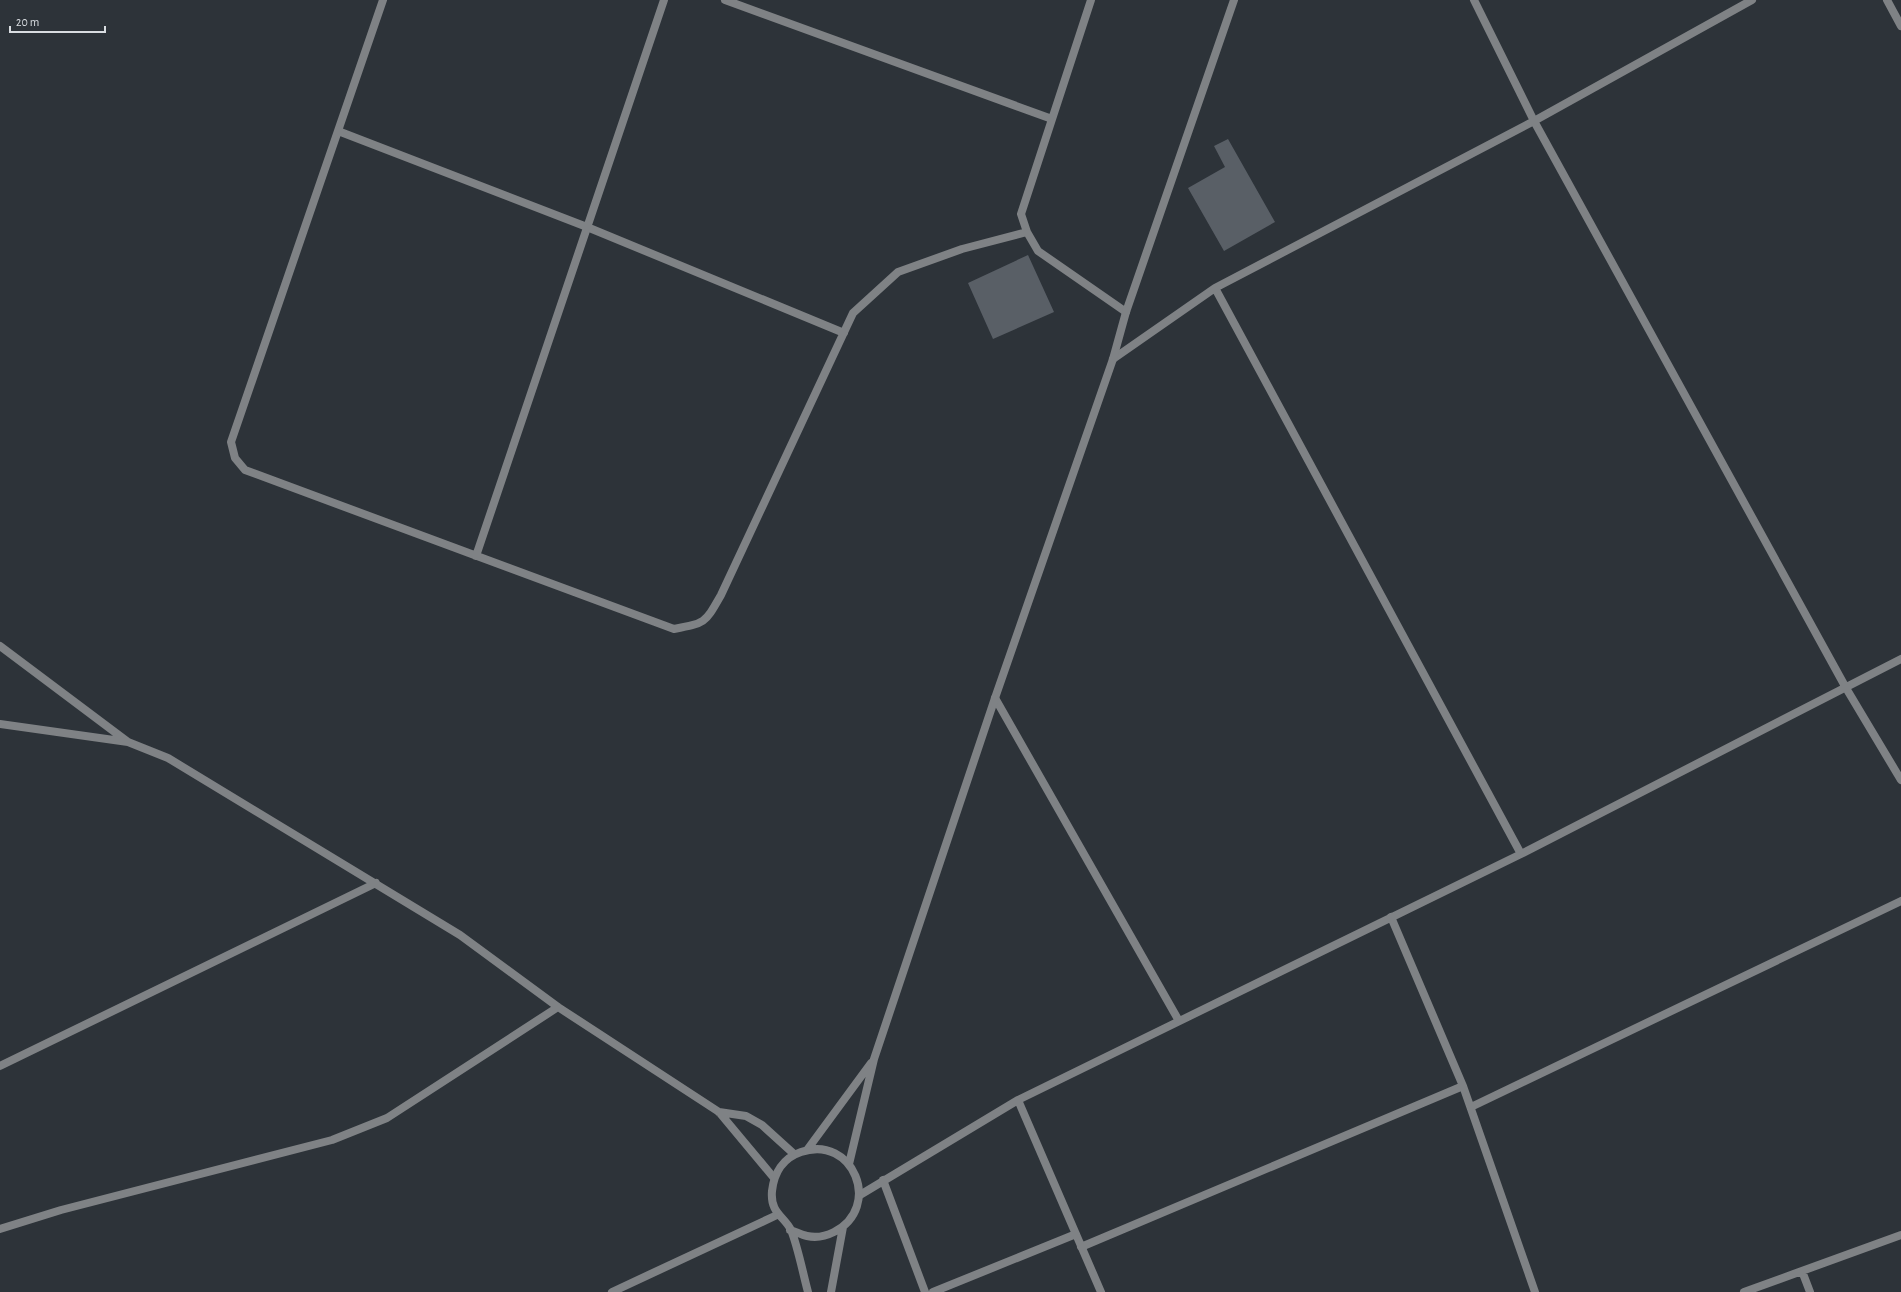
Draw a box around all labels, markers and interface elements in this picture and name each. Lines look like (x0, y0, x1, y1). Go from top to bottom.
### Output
scale bar (10, 8, 105, 34)
text: 20 m (16, 16, 39, 28)

